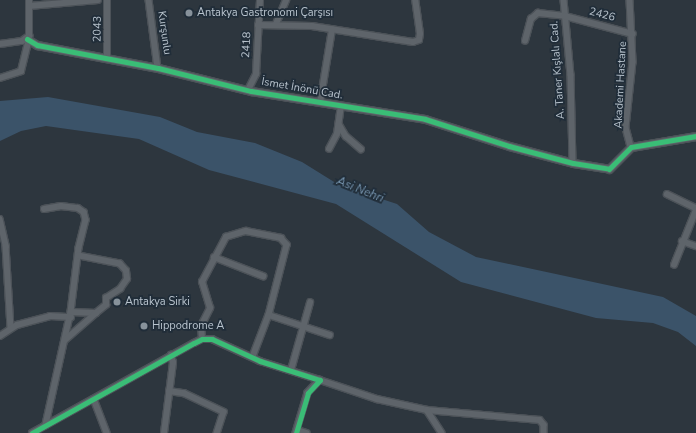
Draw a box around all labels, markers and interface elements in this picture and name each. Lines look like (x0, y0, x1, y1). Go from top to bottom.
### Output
street label: 2426 (588, 5, 616, 25)
place label: Antakya Gastronomi Çarşısı (197, 6, 333, 20)
marker: Antakya Gastronomi Çarşısı (184, 8, 194, 18)
street label: Kurşunlu (154, 10, 174, 56)
street label: 2043 (91, 16, 105, 42)
street label: A. Taner Kışlalı Cad. (548, 20, 568, 120)
street label: 2418 (240, 31, 254, 59)
street label: Akademi Hastane (612, 41, 630, 129)
street label: İsmet İnönü Cad. (260, 75, 344, 103)
water label: Asi Nehri (334, 174, 386, 206)
place label: Antakya Sirki (125, 295, 190, 309)
marker: Antakya Sirki (112, 297, 122, 307)
place label: Hippodrome A (152, 319, 224, 333)
marker: Hippodrome A (139, 321, 149, 331)

